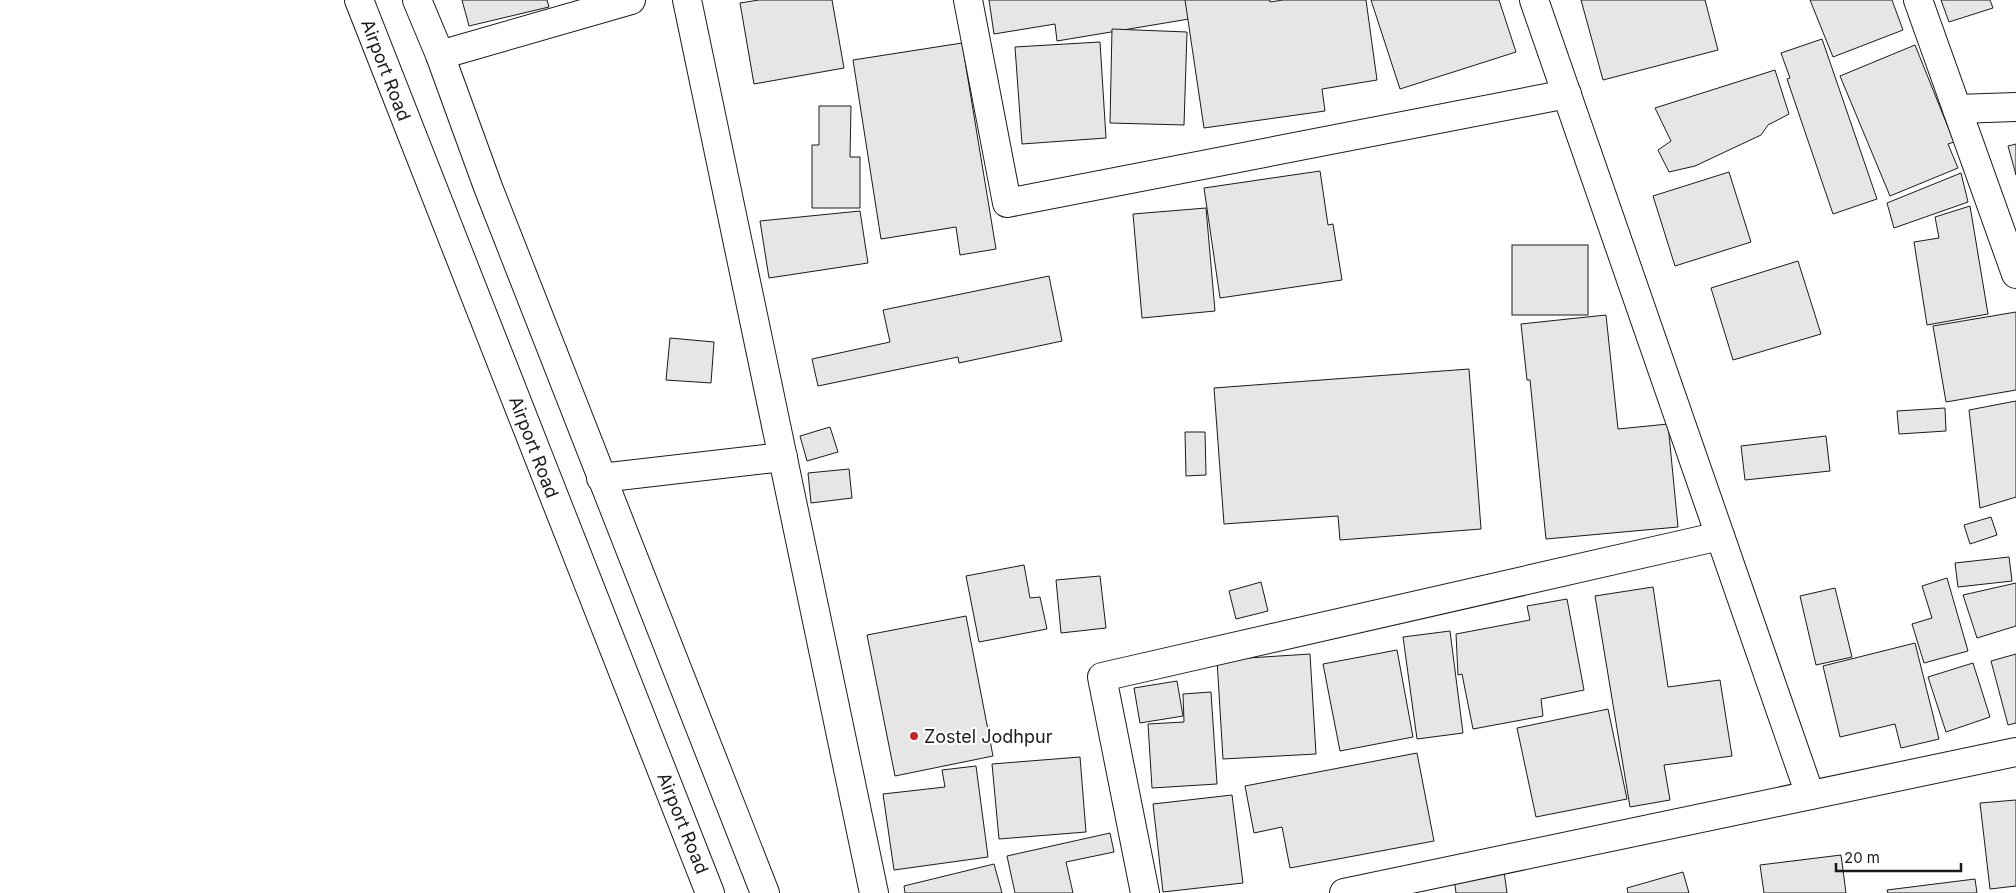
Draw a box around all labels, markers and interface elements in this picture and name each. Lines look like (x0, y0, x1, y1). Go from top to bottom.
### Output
street label: Airport Road (357, 16, 415, 124)
street label: Airport Road (505, 393, 563, 501)
place label: Zostel Jodhpur (924, 726, 1053, 747)
marker: Zostel Jodhpur (908, 730, 920, 742)
street label: Airport Road (653, 769, 713, 877)
scale bar (1836, 840, 1961, 872)
text: 20 m (1844, 848, 1880, 867)

